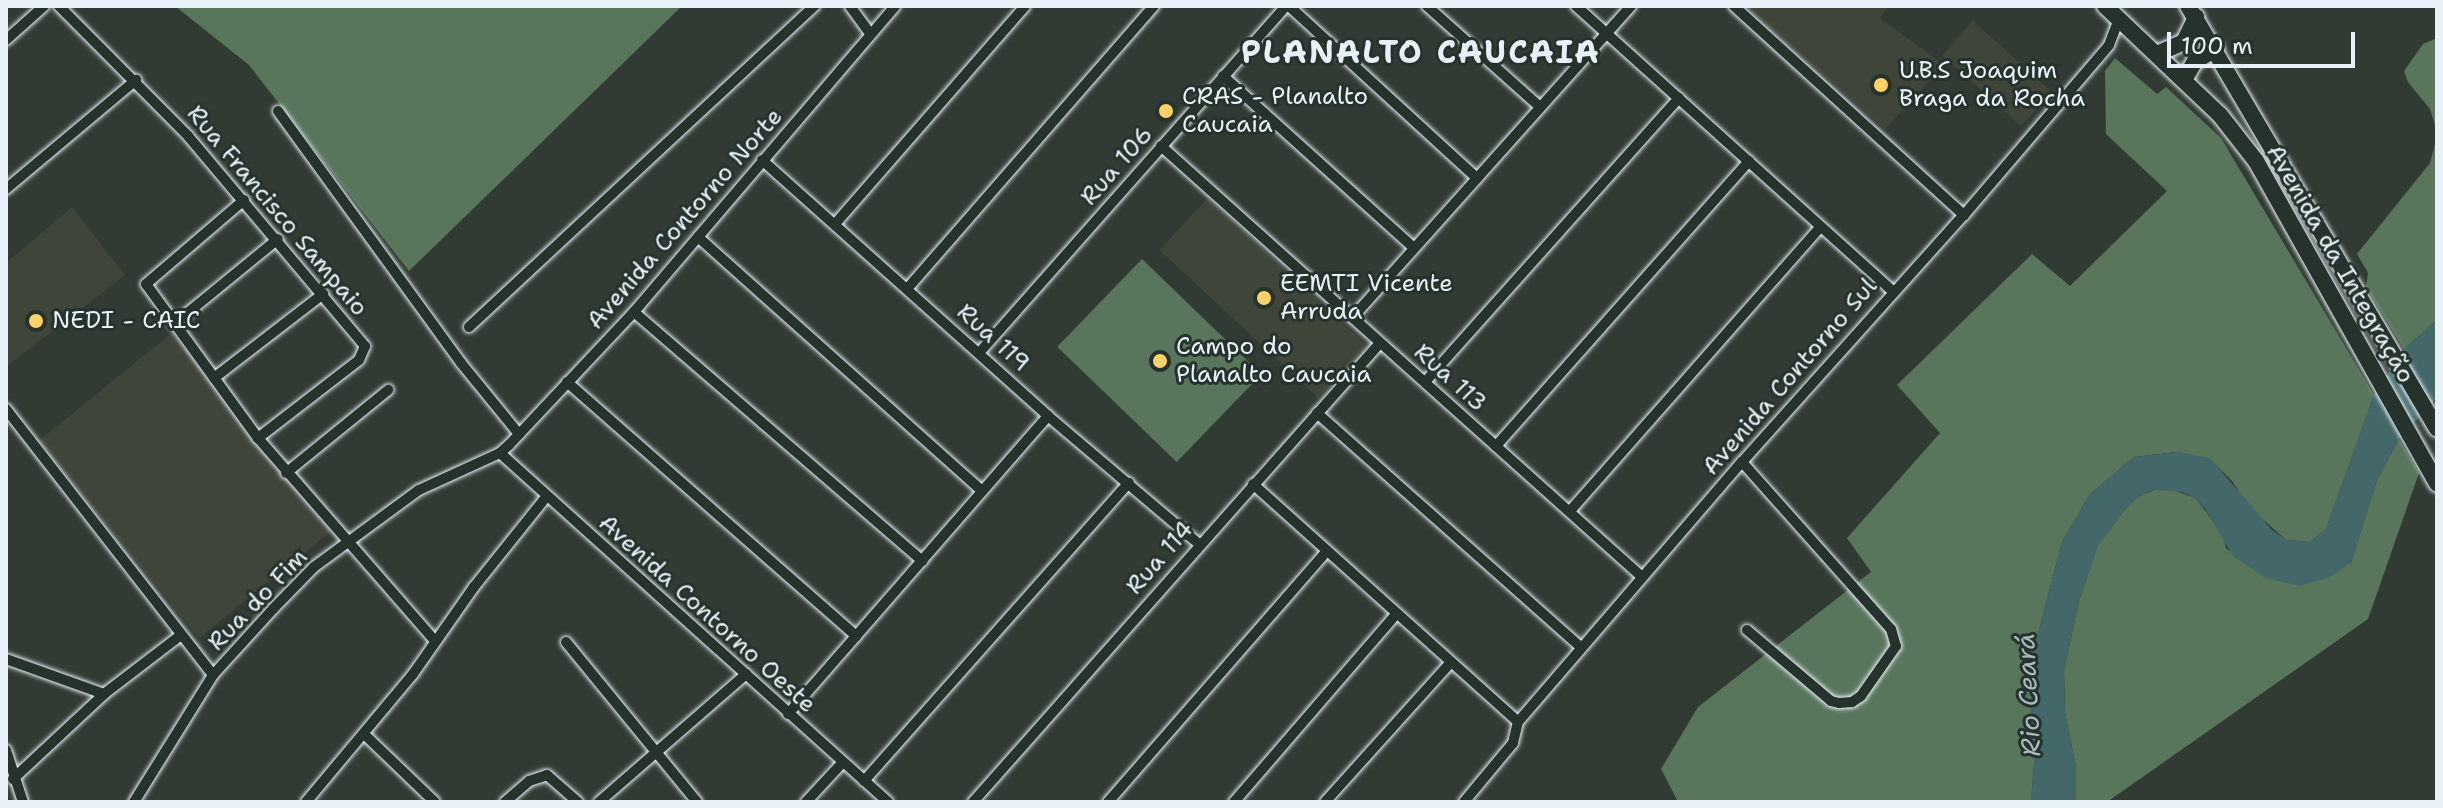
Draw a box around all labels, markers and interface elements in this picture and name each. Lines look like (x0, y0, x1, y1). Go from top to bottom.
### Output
scale bar (2171, 16, 2359, 66)
text: 100 m (2181, 30, 2253, 62)
district label: PLANALTO CAUCAIA (1241, 33, 1601, 71)
place label: U.B.S Joaquim Braga da Rocha (1899, 57, 2085, 113)
marker: U.B.S Joaquim Braga da Rocha (1870, 74, 1892, 96)
place label: CRAS - Planalto Caucaia (1182, 83, 1368, 139)
street label: Rua Francisco Sampaio (181, 100, 373, 322)
marker: CRAS - Planalto Caucaia (1157, 102, 1175, 120)
street label: Avenida Contorno Norte (581, 103, 789, 335)
street label: Rua 106 (1075, 121, 1159, 211)
street label: Avenida da Integração (2260, 140, 2420, 388)
place label: EEMTI Vicente Arruda (1280, 270, 1453, 326)
street label: Avenida Contorno Sul (1697, 273, 1883, 481)
marker: EEMTI Vicente Arruda (1255, 289, 1273, 307)
street label: Rua 119 (951, 298, 1035, 378)
place label: NEDI - CAIC (52, 307, 200, 335)
marker: NEDI - CAIC (27, 312, 45, 330)
place label: Campo do Planalto Caucaia (1176, 333, 1371, 389)
street label: Rua 113 (1408, 338, 1492, 418)
marker: Campo do Planalto Caucaia (1151, 352, 1169, 370)
street label: Avenida Contorno Oeste (592, 509, 822, 719)
street label: Rua 114 (1120, 515, 1200, 601)
street label: Rua do Fim (202, 543, 314, 657)
water label: Rio Ceará (2009, 633, 2047, 757)

